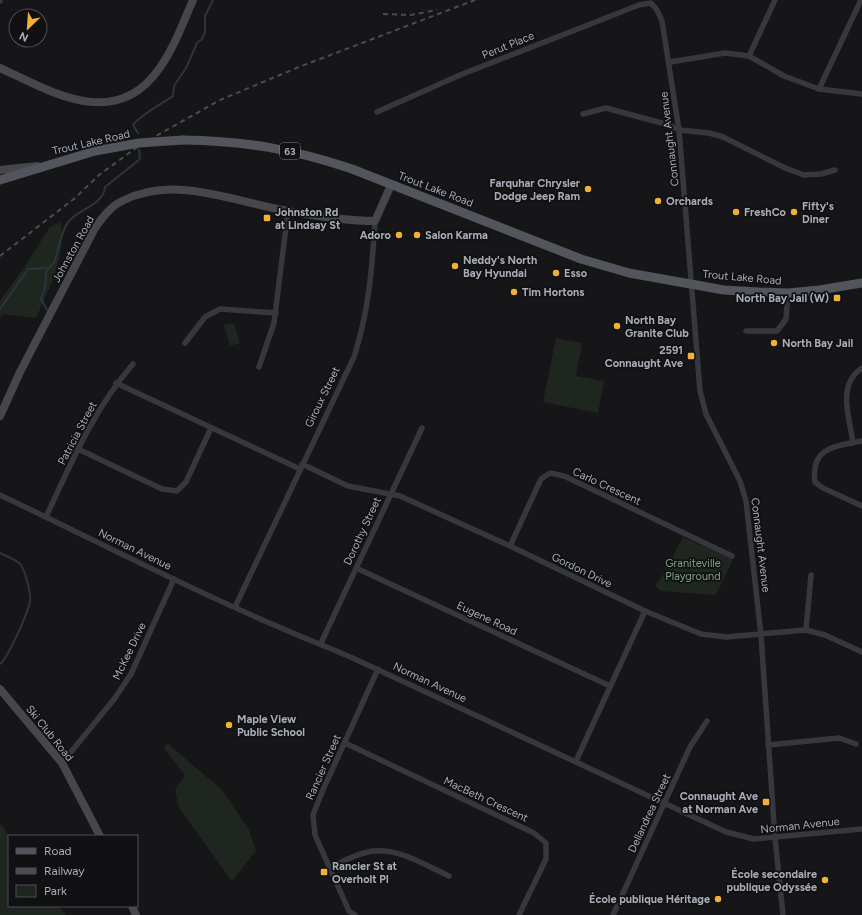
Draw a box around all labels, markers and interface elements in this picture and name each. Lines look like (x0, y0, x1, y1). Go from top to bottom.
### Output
north arrow (8, 8, 48, 48)
text: N (17, 29, 31, 44)
street label: Perut Place (480, 29, 536, 62)
street label: Connaught Avenue (657, 91, 682, 187)
street label: Trout Lake Road (51, 127, 131, 158)
road number: 63 (280, 143, 300, 159)
street label: Trout Lake Road (396, 169, 475, 210)
place label: Farquhar Chrysler Dodge Jeep Ram (489, 177, 581, 203)
marker: Farquhar Chrysler Dodge Jeep Ram (583, 184, 593, 194)
place label: Orchards (666, 195, 713, 208)
marker: Orchards (653, 196, 663, 206)
place label: Fifty's Diner (802, 200, 834, 226)
place label: Johnston Rd at Lindsay St (275, 206, 341, 232)
place label: FreshCo (744, 206, 787, 219)
marker: FreshCo (731, 207, 741, 217)
marker: Fifty's Diner (789, 207, 799, 217)
marker: Johnston Rd at Lindsay St (262, 213, 272, 223)
street label: Johnston Road (50, 214, 97, 285)
place label: Adoro (360, 229, 392, 242)
place label: Salon Karma (425, 229, 488, 242)
marker: Adoro (394, 230, 404, 240)
marker: Salon Karma (412, 230, 422, 240)
place label: Neddy's North Bay Hyundai (463, 254, 537, 280)
marker: Neddy's North Bay Hyundai (450, 261, 460, 271)
place label: Esso (564, 267, 588, 280)
marker: Esso (551, 268, 561, 278)
street label: Trout Lake Road (702, 268, 782, 287)
place label: Tim Hortons (522, 286, 584, 299)
marker: Tim Hortons (509, 287, 519, 297)
place label: North Bay Jail (W) (736, 292, 829, 305)
marker: North Bay Jail (W) (832, 293, 842, 303)
place label: North Bay Granite Club (625, 314, 689, 340)
marker: North Bay Granite Club (612, 321, 622, 331)
place label: North Bay Jail (782, 337, 854, 350)
marker: North Bay Jail (769, 338, 779, 348)
place label: 2591 Connaught Ave (605, 344, 683, 370)
marker: 2591 Connaught Ave (686, 351, 696, 361)
street label: Giroux Street (302, 365, 343, 430)
street label: Patricia Street (55, 399, 100, 467)
street label: Carlo Crescent (571, 465, 643, 508)
street label: Dorothy Street (341, 495, 384, 567)
street label: Connaught Avenue (748, 497, 773, 593)
street label: Norman Avenue (96, 526, 173, 573)
street label: Gordon Drive (549, 550, 614, 591)
park label: Graniteville Playground (665, 557, 721, 583)
street label: Eugene Road (454, 599, 519, 638)
street label: McKee Drive (110, 620, 149, 682)
street label: Norman Avenue (391, 660, 469, 705)
street label: Ski Club Road (23, 703, 76, 764)
place label: Maple View Public School (237, 713, 305, 739)
marker: Maple View Public School (224, 720, 234, 730)
street label: Rancier Street (303, 732, 344, 802)
street label: Dellandrea Street (626, 772, 673, 855)
street label: MacBeth Crescent (442, 774, 530, 825)
place label: Connaught Ave at Norman Ave (680, 790, 758, 816)
marker: Connaught Ave at Norman Ave (761, 797, 771, 807)
street label: Norman Avenue (760, 815, 840, 836)
legend (8, 835, 138, 907)
text: Road (44, 844, 72, 858)
place label: Rancier St at Overholt Pl (332, 860, 398, 886)
text: Railway (44, 864, 85, 878)
marker: Rancier St at Overholt Pl (319, 867, 329, 877)
place label: École secondaire publique Odyssée (727, 867, 817, 894)
marker: École secondaire publique Odyssée (820, 875, 830, 885)
text: Park (44, 884, 67, 898)
place label: École publique Héritage (589, 892, 710, 906)
marker: École publique Héritage (713, 894, 723, 904)

